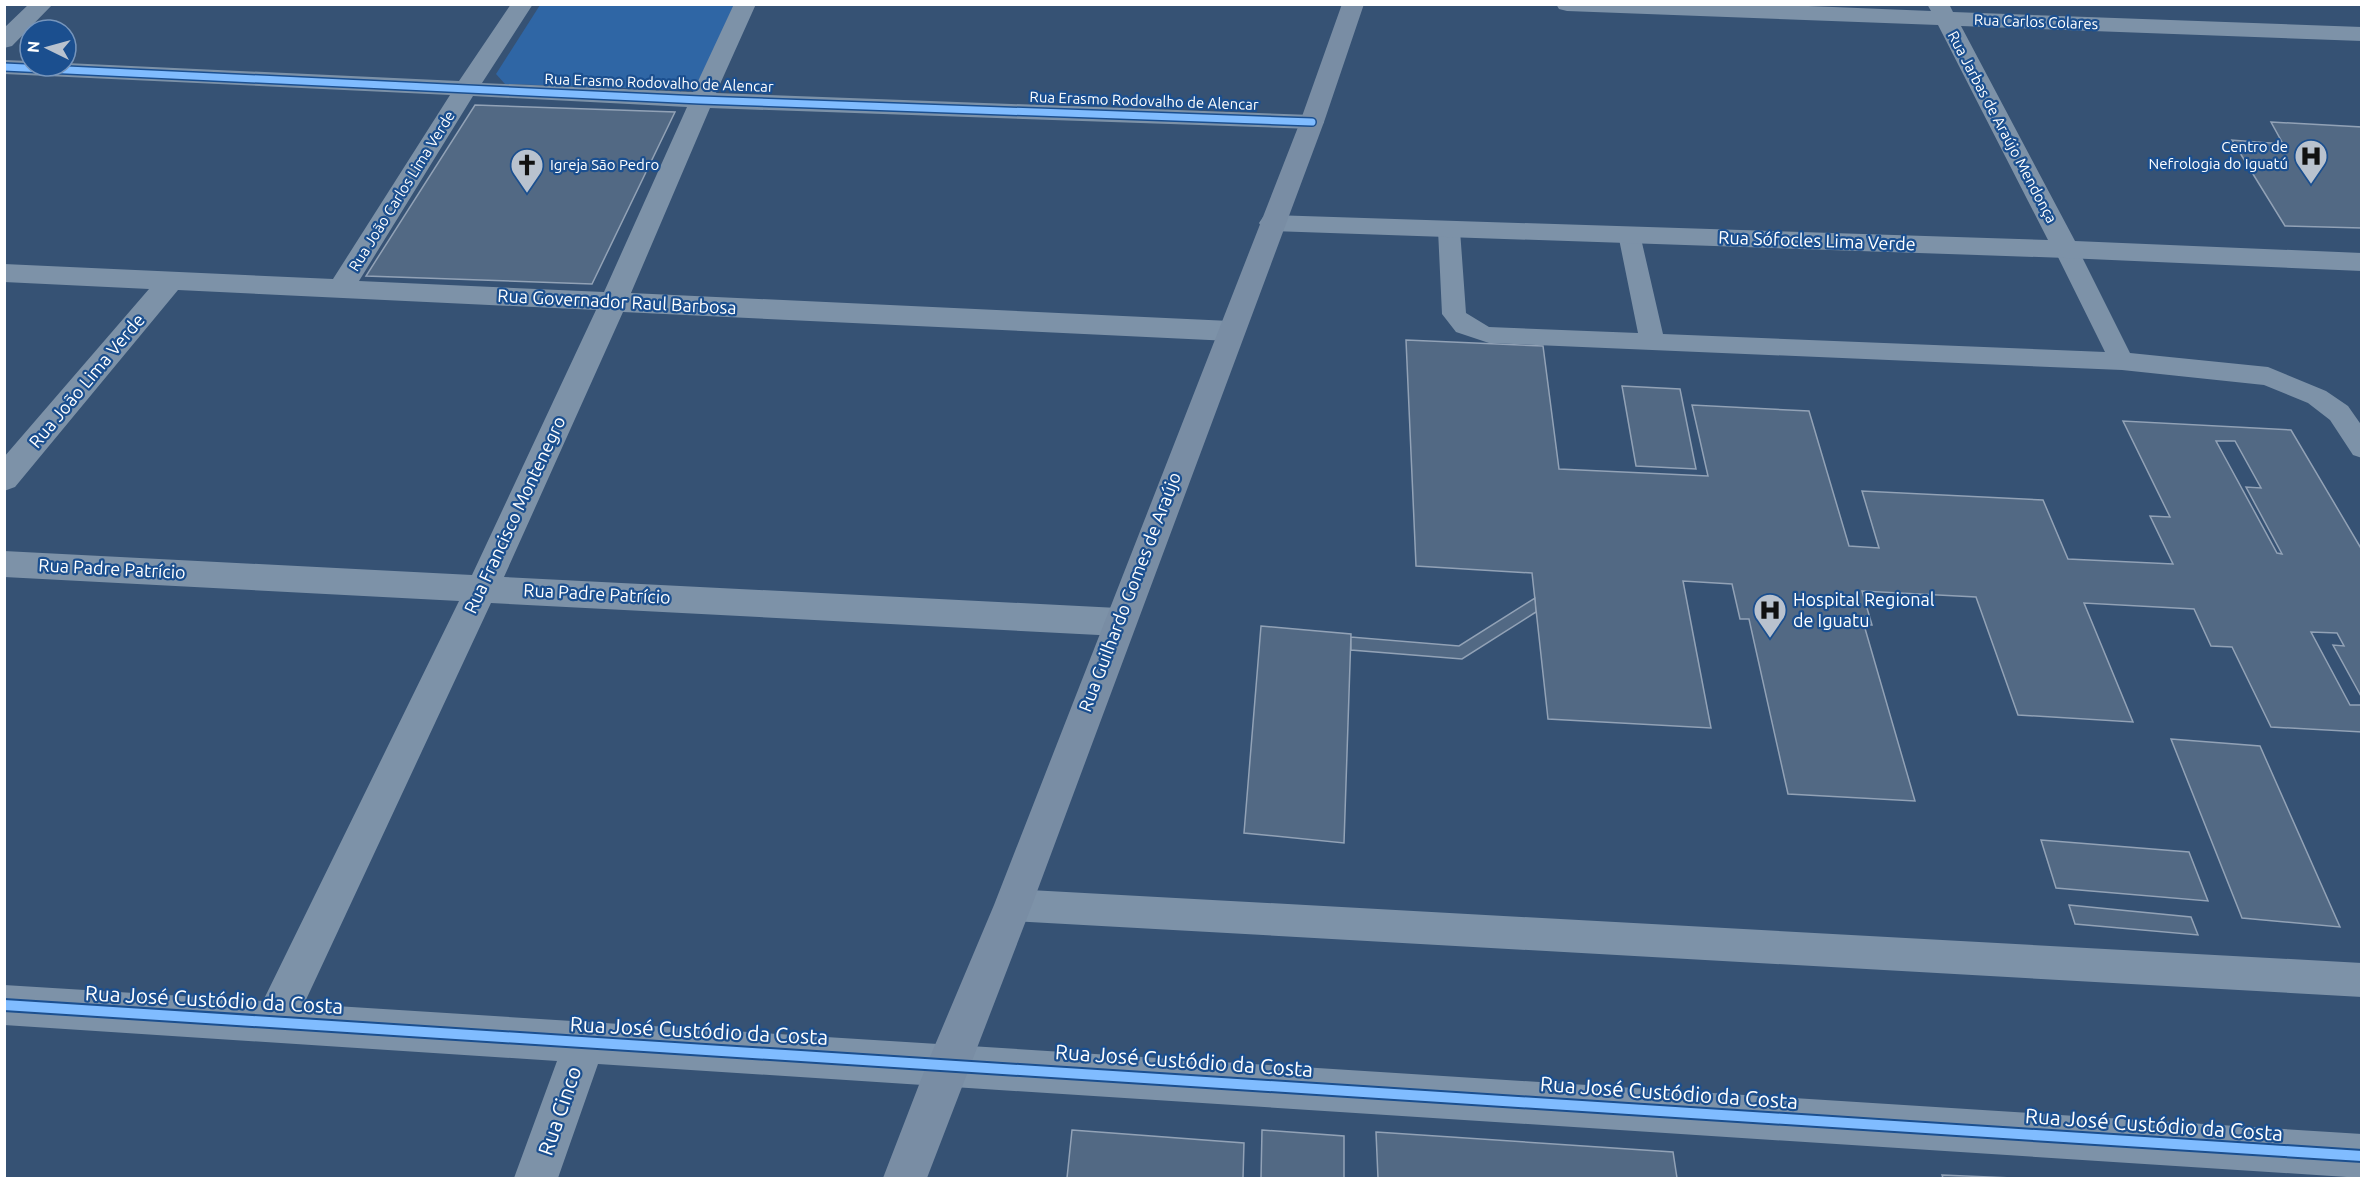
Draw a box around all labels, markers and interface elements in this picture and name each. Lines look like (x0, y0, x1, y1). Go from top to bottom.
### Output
street label: Rua Carlos Colares (1974, 11, 2098, 32)
north arrow (18, 18, 78, 78)
street label: Rua Jarbas de Araújo Mendonça (1944, 28, 2060, 226)
text: N (24, 40, 43, 53)
street label: Rua Erasmo Rodovalho de Alencar (544, 70, 774, 95)
street label: Rua Erasmo Rodovalho de Alencar (1029, 88, 1259, 113)
street label: Rua João Carlos Lima Verde (345, 107, 458, 274)
place label: Centro de Nefrologia do Iguatú (2149, 138, 2288, 172)
hospital icon: Centro de Nefrologia do Iguatú (2293, 138, 2329, 185)
church icon: Igreja São Pedro (509, 147, 545, 194)
place label: Igreja São Pedro (550, 156, 659, 173)
street label: Rua Sófocles Lima Verde (1718, 227, 1916, 253)
street label: Rua Governador Raul Barbosa (497, 285, 737, 317)
street label: Rua João Lima Verde (24, 309, 148, 451)
street label: Rua Francisco Montenegro (460, 413, 569, 616)
street label: Rua Guilhardo Gomes de Araújo (1074, 469, 1184, 714)
street label: Rua Padre Patrício (38, 554, 186, 582)
street label: Rua Padre Patrício (523, 579, 671, 607)
place label: Hospital Regional de Iguatu (1793, 589, 1935, 630)
hospital icon: Hospital Regional de Iguatu (1752, 592, 1788, 639)
street label: Rua José Custódio da Costa (84, 980, 344, 1018)
street label: Rua José Custódio da Costa (569, 1011, 829, 1049)
street label: Rua José Custódio da Costa (1054, 1039, 1314, 1081)
street label: Rua Cinco (533, 1063, 585, 1158)
street label: Rua José Custódio da Costa (1539, 1071, 1799, 1113)
street label: Rua José Custódio da Costa (2024, 1103, 2284, 1145)

